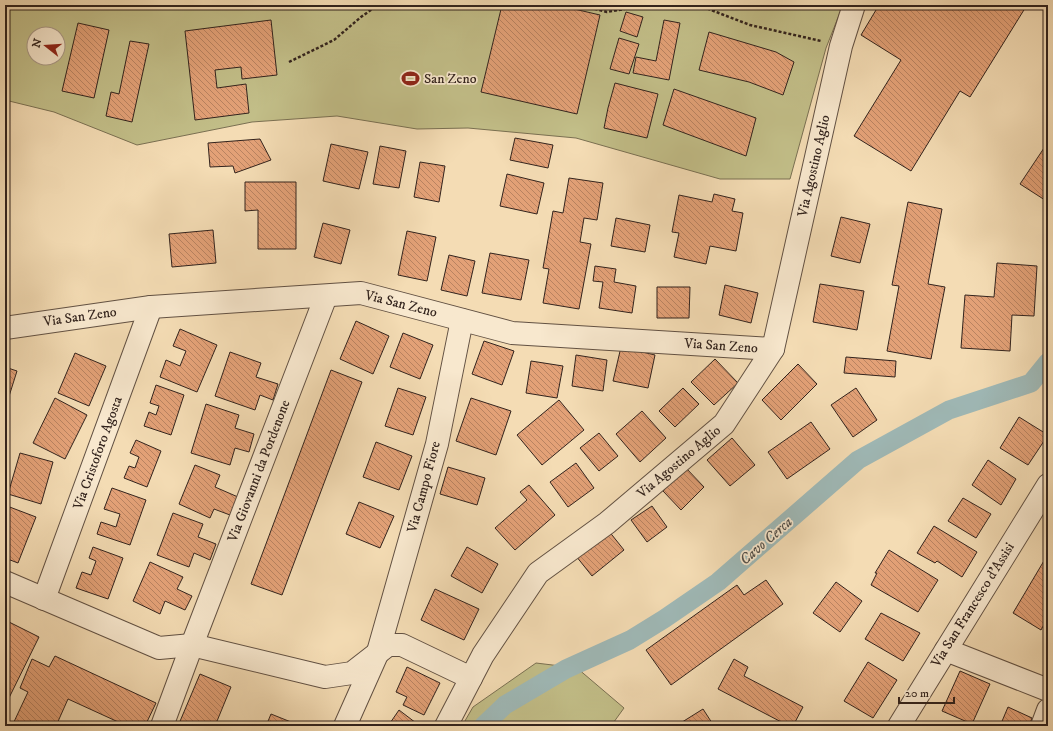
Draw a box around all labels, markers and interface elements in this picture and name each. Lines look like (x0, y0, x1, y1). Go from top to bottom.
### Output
north arrow (26, 26, 66, 66)
text: N (29, 37, 45, 50)
sports icon: San Zeno (401, 69, 421, 89)
place label: San Zeno (424, 70, 477, 88)
street label: Via Agostino Aglio (793, 113, 835, 220)
street label: Via San Zeno (362, 286, 439, 322)
street label: Via San Zeno (41, 303, 118, 331)
street label: Via San Zeno (683, 334, 759, 358)
street label: Via Cristoforo Agosta (69, 394, 127, 513)
street label: Via Giovanni da Pordenone (223, 397, 294, 545)
street label: Via Agostino Aglio (633, 422, 725, 503)
street label: Via Campo Fiore (403, 439, 445, 536)
water label: Cavo Cerca (736, 513, 796, 569)
street label: Via San Francesco d'Assisi (927, 539, 1019, 672)
scale bar (899, 679, 954, 705)
text: 20 m (905, 686, 929, 701)

